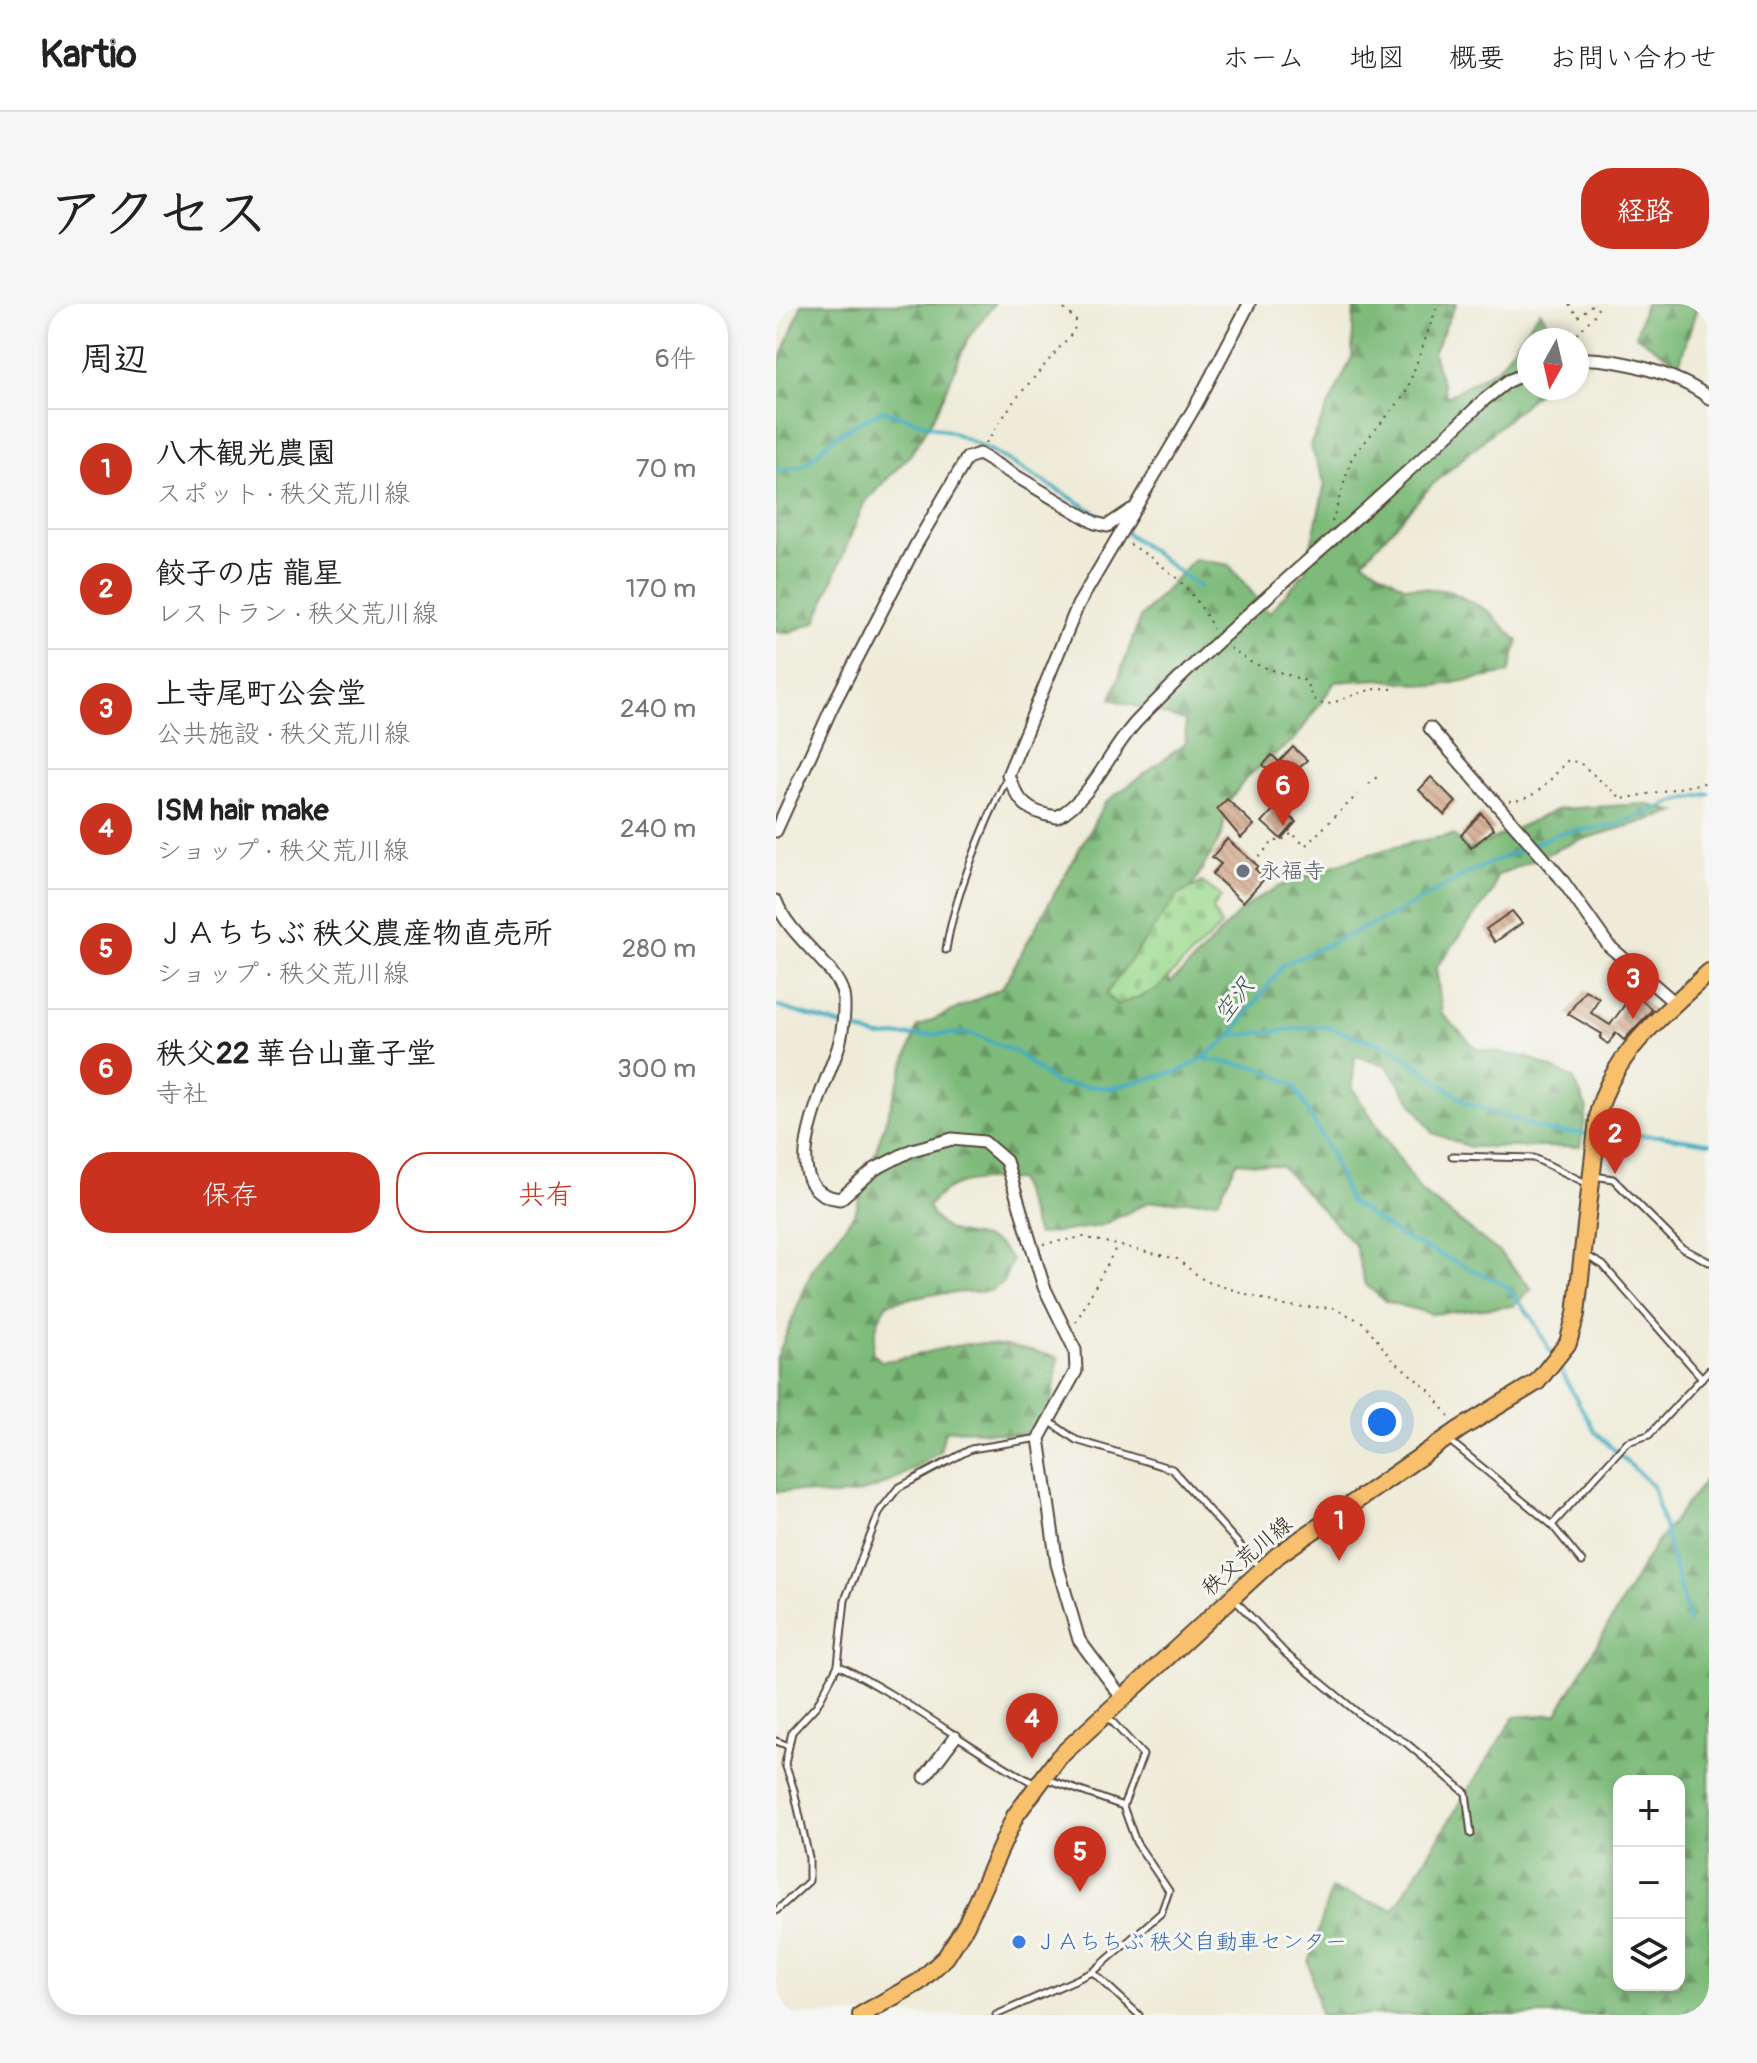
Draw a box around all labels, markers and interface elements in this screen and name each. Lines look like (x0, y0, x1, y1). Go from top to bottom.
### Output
text: Kartio (40, 31, 137, 79)
text: ホーム (1222, 41, 1305, 76)
text: 地図 (1349, 41, 1405, 76)
text: 概要 (1449, 41, 1505, 76)
text: お問い合わせ (1549, 41, 1717, 76)
button: 経路 (1581, 168, 1709, 249)
text: アクセス (48, 180, 269, 249)
north arrow (1517, 328, 1589, 400)
text: 周辺 (80, 338, 148, 381)
text: 6件 (655, 343, 696, 375)
text: 八木観光農園 (156, 435, 336, 472)
text: 1 (101, 453, 111, 485)
text: 70 m (636, 453, 696, 485)
text: スポット · 秩父荒川線 (156, 478, 410, 510)
text: 餃子の店 龍星 (156, 555, 343, 592)
text: 2 (99, 573, 113, 605)
text: 170 m (626, 573, 696, 605)
text: レストラン · 秩父荒川線 (156, 598, 438, 630)
text: 上寺尾町公会堂 (156, 675, 366, 712)
text: 3 (99, 693, 113, 725)
text: 240 m (620, 693, 696, 725)
text: 公共施設 · 秩父荒川線 (156, 718, 410, 750)
pin: 6 (1257, 760, 1309, 826)
text: ISM hair make (156, 792, 329, 829)
text: 4 (98, 813, 114, 845)
text: 240 m (620, 813, 696, 845)
text: ショップ · 秩父荒川線 (156, 835, 409, 867)
place label: 永福寺 (1259, 857, 1325, 885)
marker: 永福寺 (1234, 862, 1252, 880)
text: ＪＡちちぶ 秩父農産物直売所 (156, 915, 553, 952)
text: 5 (99, 933, 113, 965)
text: 280 m (622, 933, 696, 965)
pin: 3 (1607, 953, 1659, 1019)
text: ショップ · 秩父荒川線 (156, 958, 409, 990)
water label: 空沢 (1208, 971, 1261, 1028)
text: 秩父22 華台山童子堂 (156, 1035, 436, 1072)
text: 6 (98, 1053, 114, 1085)
text: 300 m (617, 1053, 696, 1085)
text: 寺社 (156, 1078, 208, 1110)
pin: 2 (1589, 1108, 1641, 1174)
button: 保存 (80, 1152, 380, 1233)
button: 共有 (396, 1152, 696, 1233)
your location (1362, 1402, 1402, 1442)
pin: 1 (1313, 1495, 1365, 1561)
street label: 秩父荒川線 (1196, 1510, 1298, 1602)
pin: 4 (1006, 1693, 1058, 1759)
map controls (1613, 1775, 1685, 1991)
button: + (1613, 1775, 1685, 1847)
pin: 5 (1054, 1826, 1106, 1892)
button: − (1613, 1847, 1685, 1919)
button: layers (1613, 1919, 1685, 1991)
place label: ＪＡちちぶ 秩父自動車センター (1035, 1928, 1347, 1956)
marker: ＪＡちちぶ 秩父自動車センター (1010, 1933, 1028, 1951)

